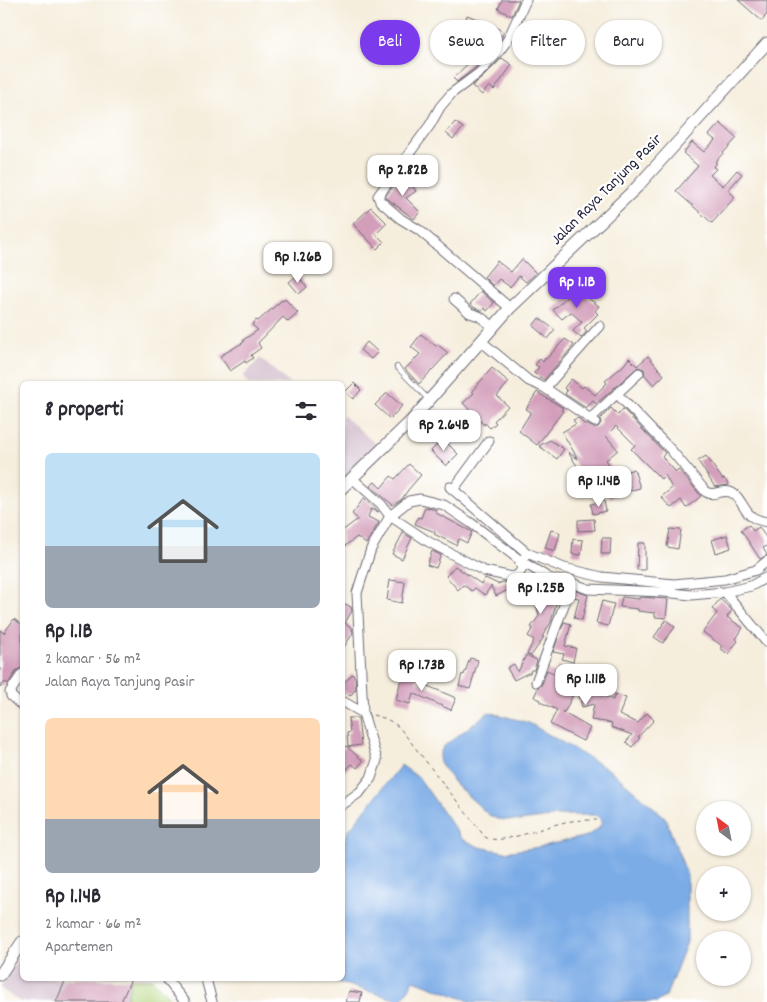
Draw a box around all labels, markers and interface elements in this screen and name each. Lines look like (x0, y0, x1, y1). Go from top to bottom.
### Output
chip: Beli (360, 20, 420, 65)
chip: Sewa (430, 20, 502, 65)
chip: Filter (512, 20, 585, 65)
chip: Baru (595, 20, 662, 65)
street label: Jalan Raya Tanjung Pasir (546, 129, 668, 251)
pin: Rp 2.82B (351, 154, 455, 197)
text: Rp 2.82B (378, 159, 428, 182)
pin: Rp 1.26B (246, 242, 350, 284)
text: Rp 1.26B (274, 246, 322, 269)
pin: Rp 1.1B (531, 266, 623, 309)
text: Rp 1.1B (559, 271, 595, 294)
text: 8 properti (45, 396, 123, 426)
icon: filters (292, 397, 320, 425)
pin: Rp 2.64B (392, 410, 496, 452)
text: Rp 2.64B (419, 414, 469, 437)
pin: Rp 1.14B (547, 466, 651, 508)
text: Rp 1.14B (578, 470, 620, 493)
icon: home (138, 486, 228, 576)
pin: Rp 1.25B (489, 572, 593, 615)
text: Rp 1.25B (518, 577, 564, 600)
text: Rp 1.1B (45, 618, 92, 648)
text: 2 kamar · 56 m² (45, 648, 141, 671)
pin: Rp 1.73B (370, 650, 474, 692)
text: Rp 1.73B (399, 654, 445, 677)
pin: Rp 1.11B (534, 664, 638, 706)
text: Rp 1.11B (566, 668, 606, 691)
text: Jalan Raya Tanjung Pasir (45, 671, 194, 694)
icon: home (138, 751, 228, 841)
north arrow (696, 801, 751, 856)
map controls (696, 801, 751, 986)
button: + (696, 866, 751, 921)
text: Rp 1.14B (45, 883, 101, 913)
text: 2 kamar · 66 m² (45, 913, 141, 936)
button: − (696, 931, 751, 986)
text: Apartemen (45, 936, 113, 959)

